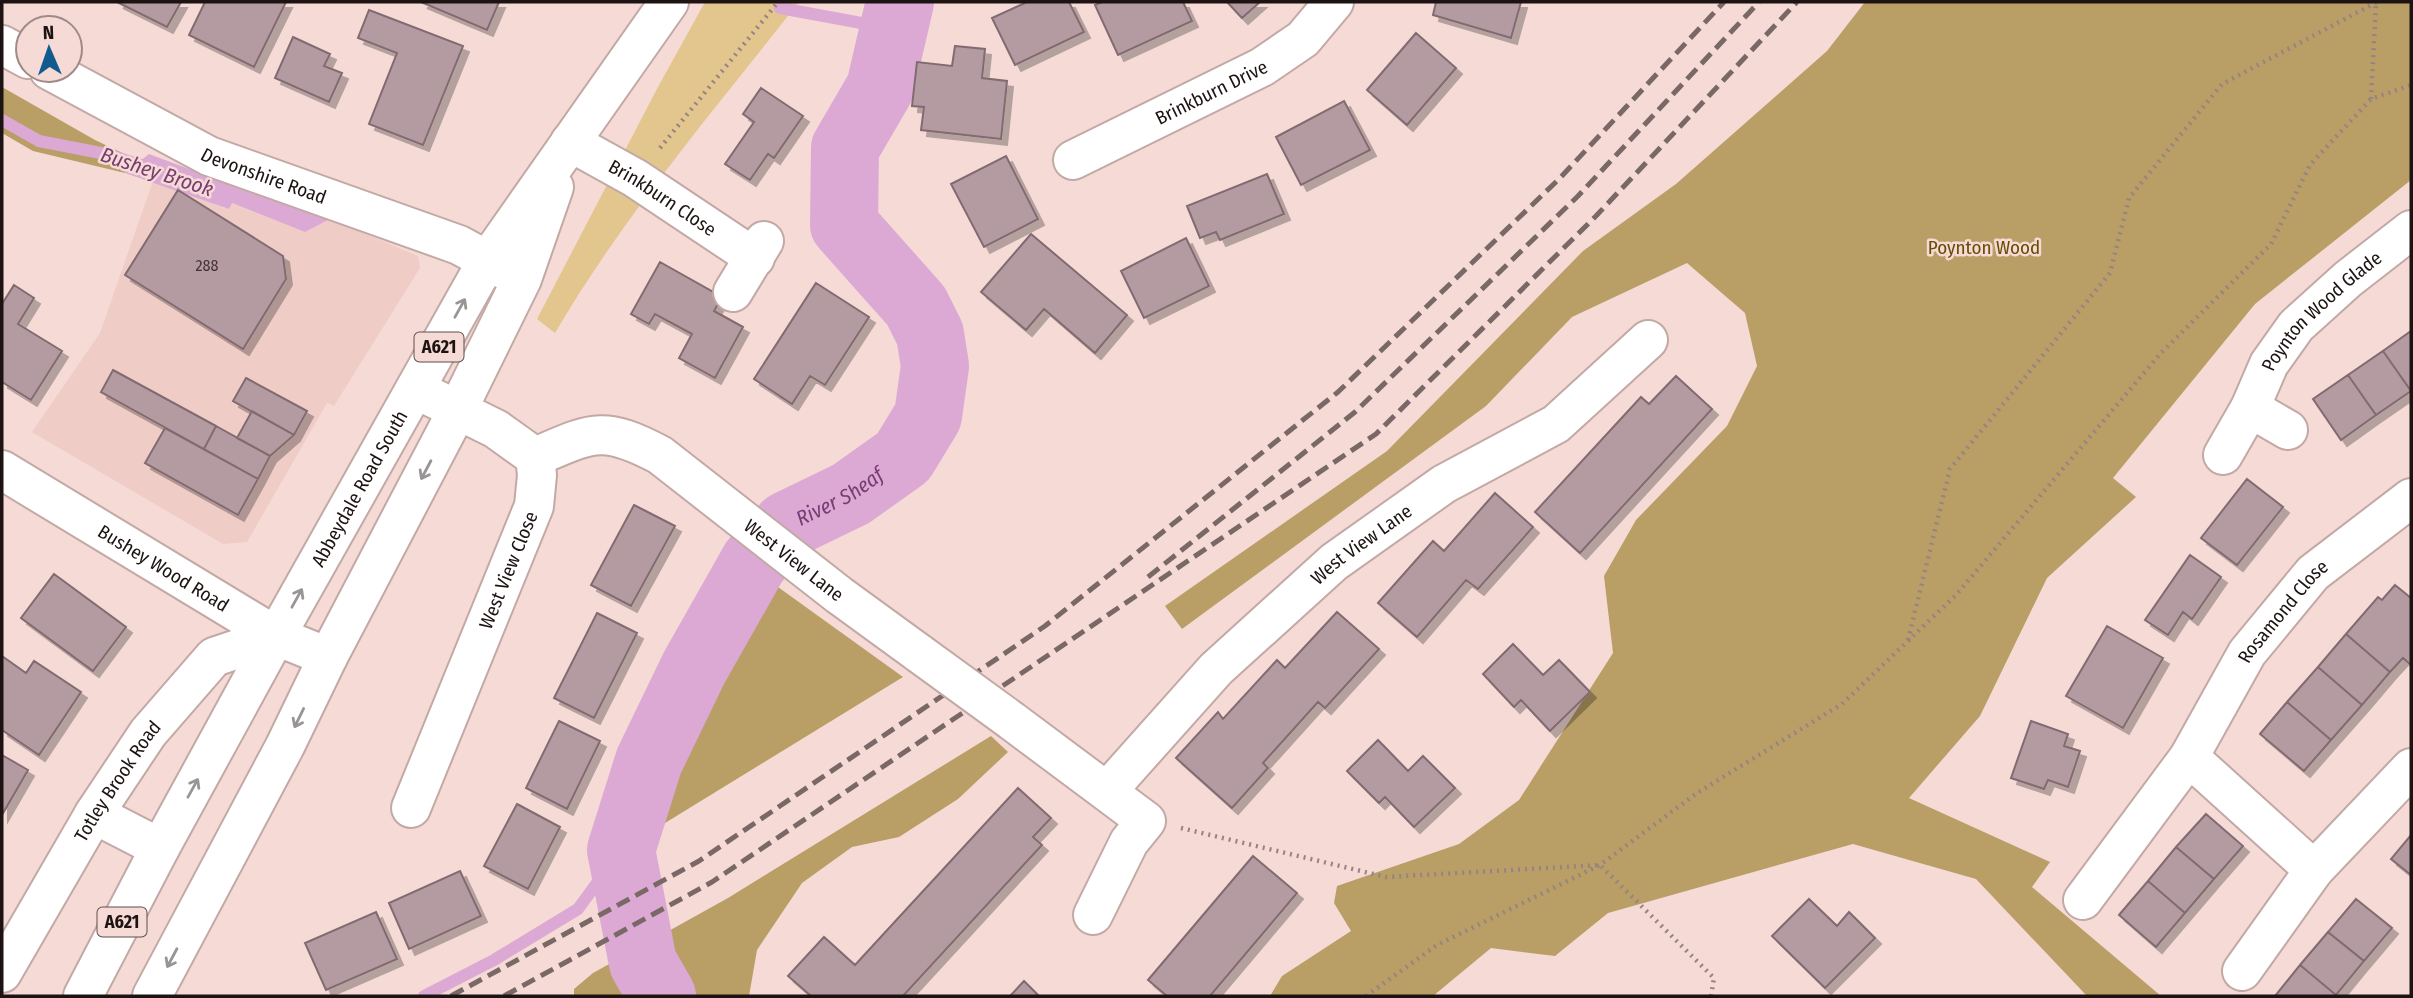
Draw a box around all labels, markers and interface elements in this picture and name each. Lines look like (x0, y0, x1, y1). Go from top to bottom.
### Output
north arrow (14, 14, 84, 84)
text: N (42, 21, 55, 44)
street label: Brinkburn Drive (1152, 55, 1271, 130)
water label: Bushey Brook (97, 142, 217, 202)
street label: Devonshire Road (197, 143, 329, 209)
street label: Brinkburn Close (605, 155, 721, 241)
park label: Poynton Wood (1928, 236, 2040, 259)
street label: Poynton Wood Glade (2257, 246, 2386, 374)
house number: 288 (195, 256, 219, 275)
one-way arrow (454, 298, 467, 319)
road number: A621 (414, 332, 464, 362)
street label: Abbeydale Road South (307, 406, 413, 571)
one-way arrow (419, 459, 433, 479)
water label: River Sheaf (792, 460, 891, 532)
street label: West View Lane (1306, 499, 1416, 589)
street label: West View Close (474, 508, 543, 632)
street label: West View Lane (739, 514, 848, 606)
street label: Bushey Wood Road (94, 520, 233, 617)
street label: Rosamond Close (2233, 555, 2333, 667)
one-way arrow (290, 588, 304, 608)
one-way arrow (291, 707, 305, 728)
street label: Totley Brook Road (70, 716, 166, 846)
one-way arrow (187, 778, 200, 799)
road number: A621 (97, 908, 146, 937)
one-way arrow (165, 947, 179, 968)

